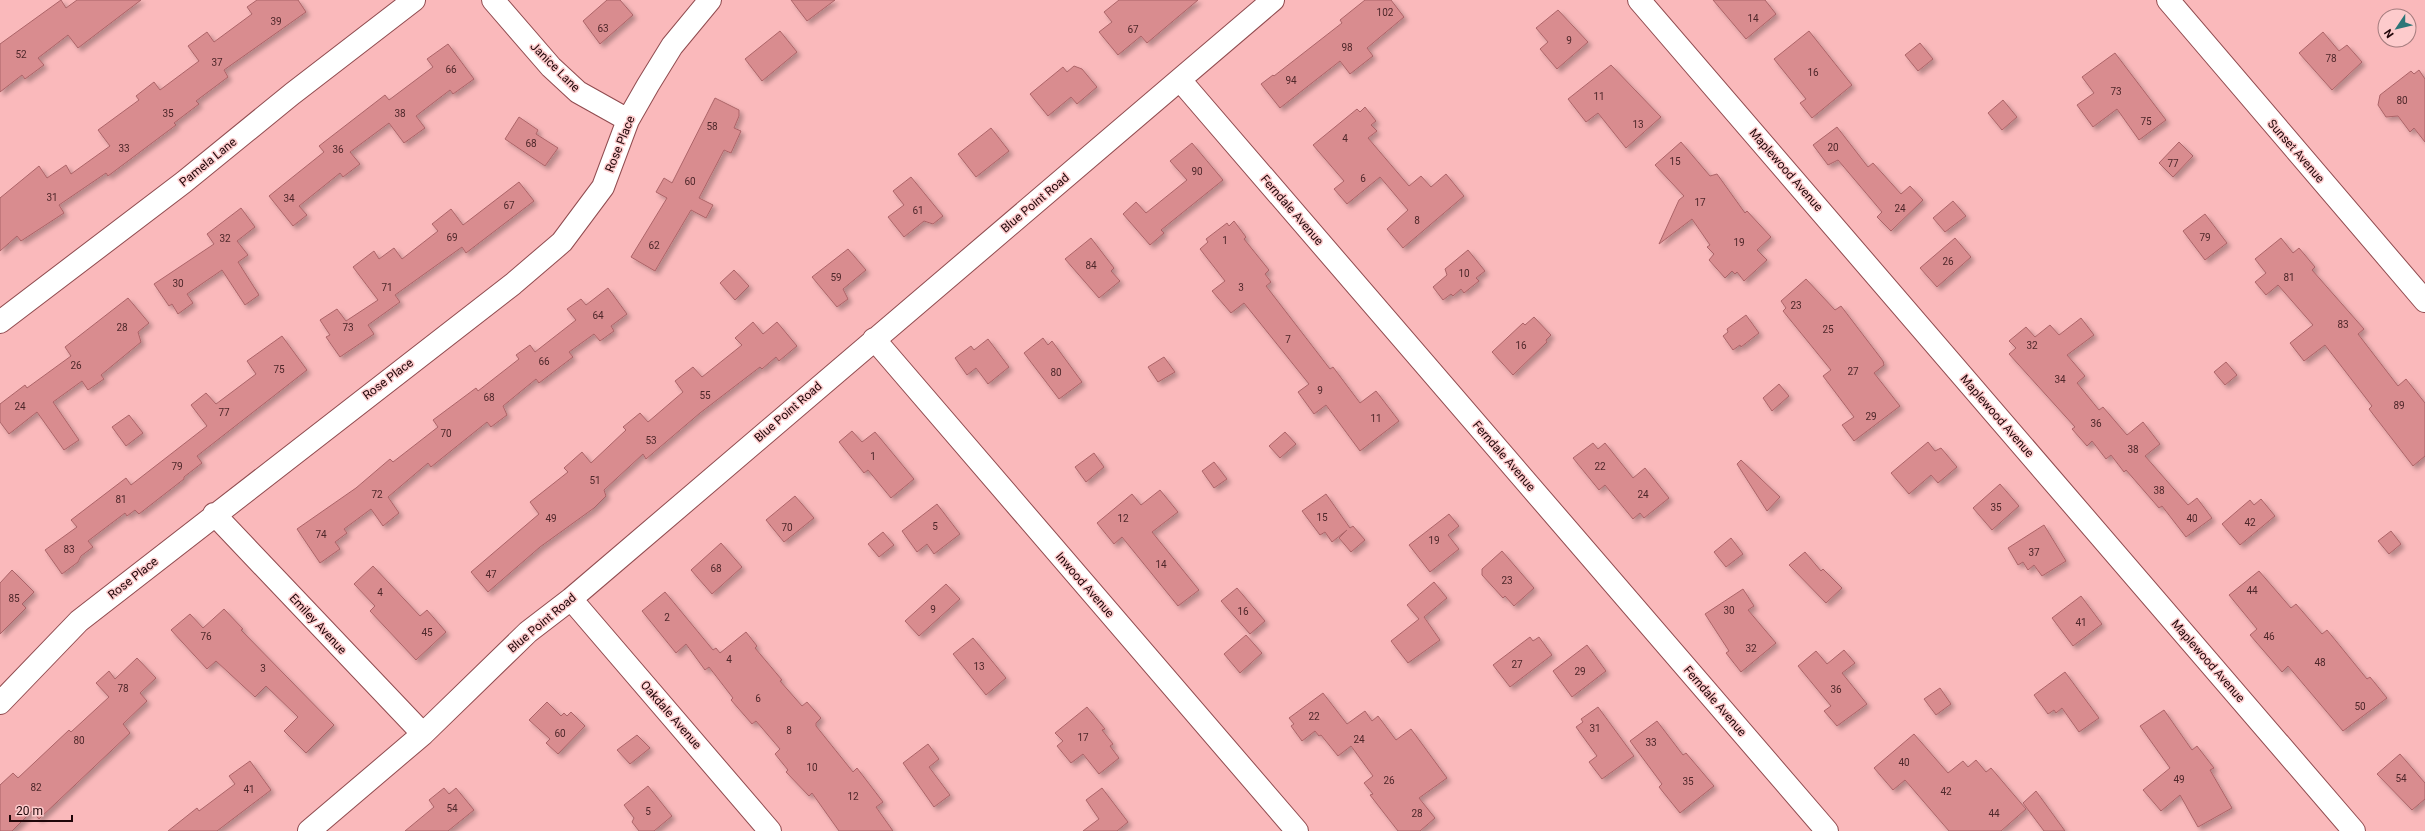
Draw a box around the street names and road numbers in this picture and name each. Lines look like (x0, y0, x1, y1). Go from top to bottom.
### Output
street label: Janice Lane (527, 39, 583, 95)
street label: Rose Place (602, 114, 638, 174)
street label: Sunset Avenue (2265, 117, 2327, 185)
street label: Maplewood Avenue (1746, 126, 1826, 214)
street label: Pamela Lane (177, 135, 239, 189)
street label: Blue Point Road (998, 170, 1072, 236)
street label: Ferndale Avenue (1258, 172, 1326, 248)
street label: Rose Place (360, 356, 416, 402)
street label: Maplewood Avenue (1957, 372, 2037, 460)
street label: Blue Point Road (751, 379, 825, 445)
street label: Ferndale Avenue (1470, 418, 1538, 494)
street label: Inwood Avenue (1053, 550, 1117, 620)
street label: Rose Place (105, 554, 161, 602)
street label: Blue Point Road (505, 590, 579, 656)
street label: Emiley Avenue (286, 591, 350, 657)
street label: Maplewood Avenue (2168, 617, 2248, 705)
street label: Ferndale Avenue (1681, 663, 1749, 739)
street label: Oakdale Avenue (638, 678, 704, 752)

